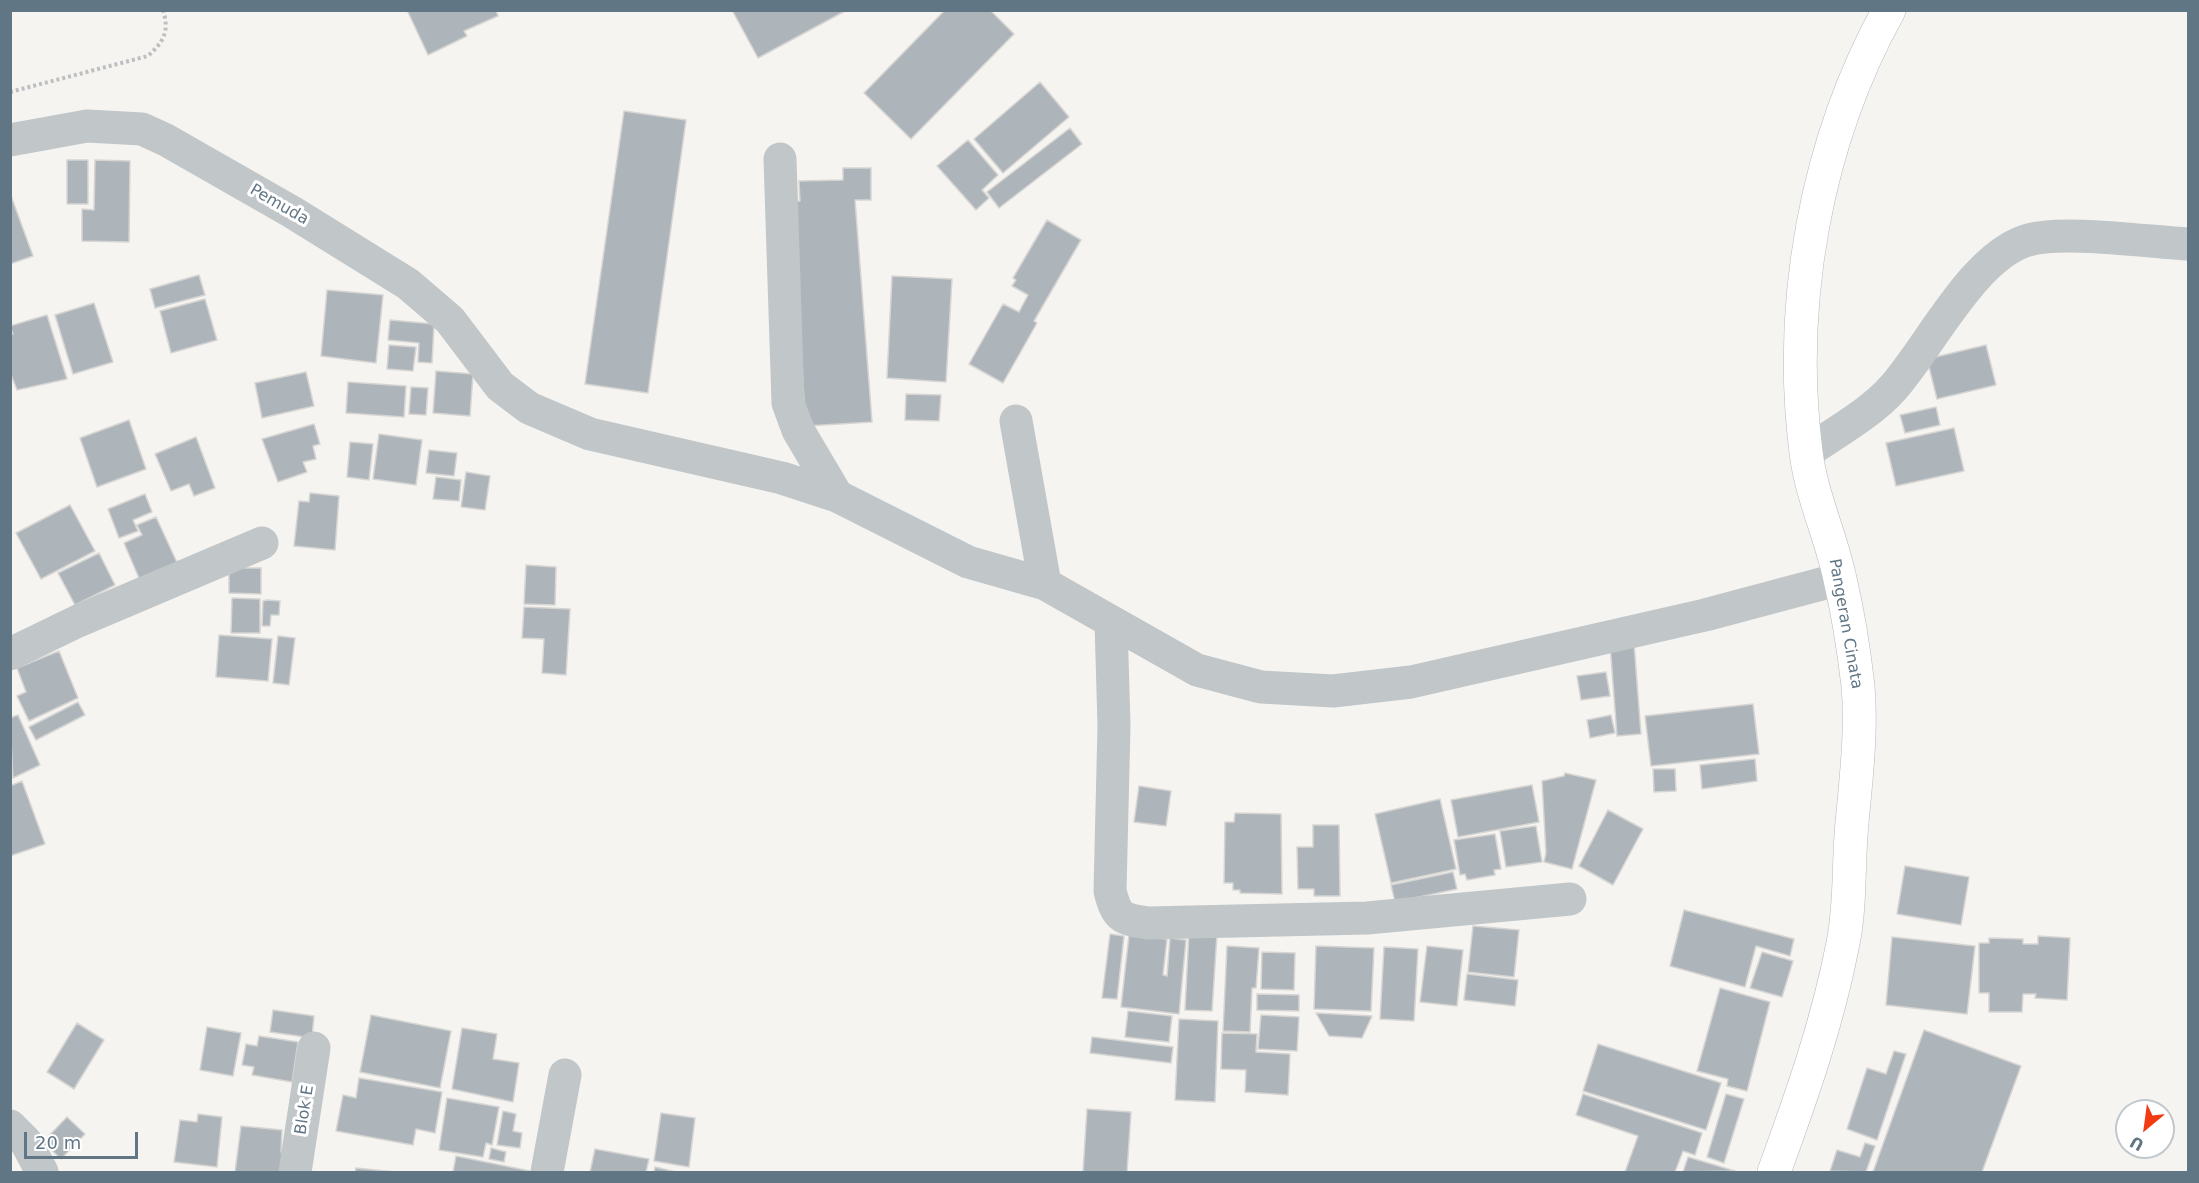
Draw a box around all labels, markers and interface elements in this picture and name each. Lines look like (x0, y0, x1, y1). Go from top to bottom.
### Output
street label: Pemuda (246, 181, 312, 229)
street label: Pangeran Cinata (1824, 557, 1866, 691)
street label: Blok E (292, 1084, 318, 1136)
north arrow (2115, 1099, 2175, 1159)
scale bar (27, 1120, 141, 1158)
text: 20 m (35, 1132, 81, 1153)
text: U (2127, 1132, 2147, 1155)

